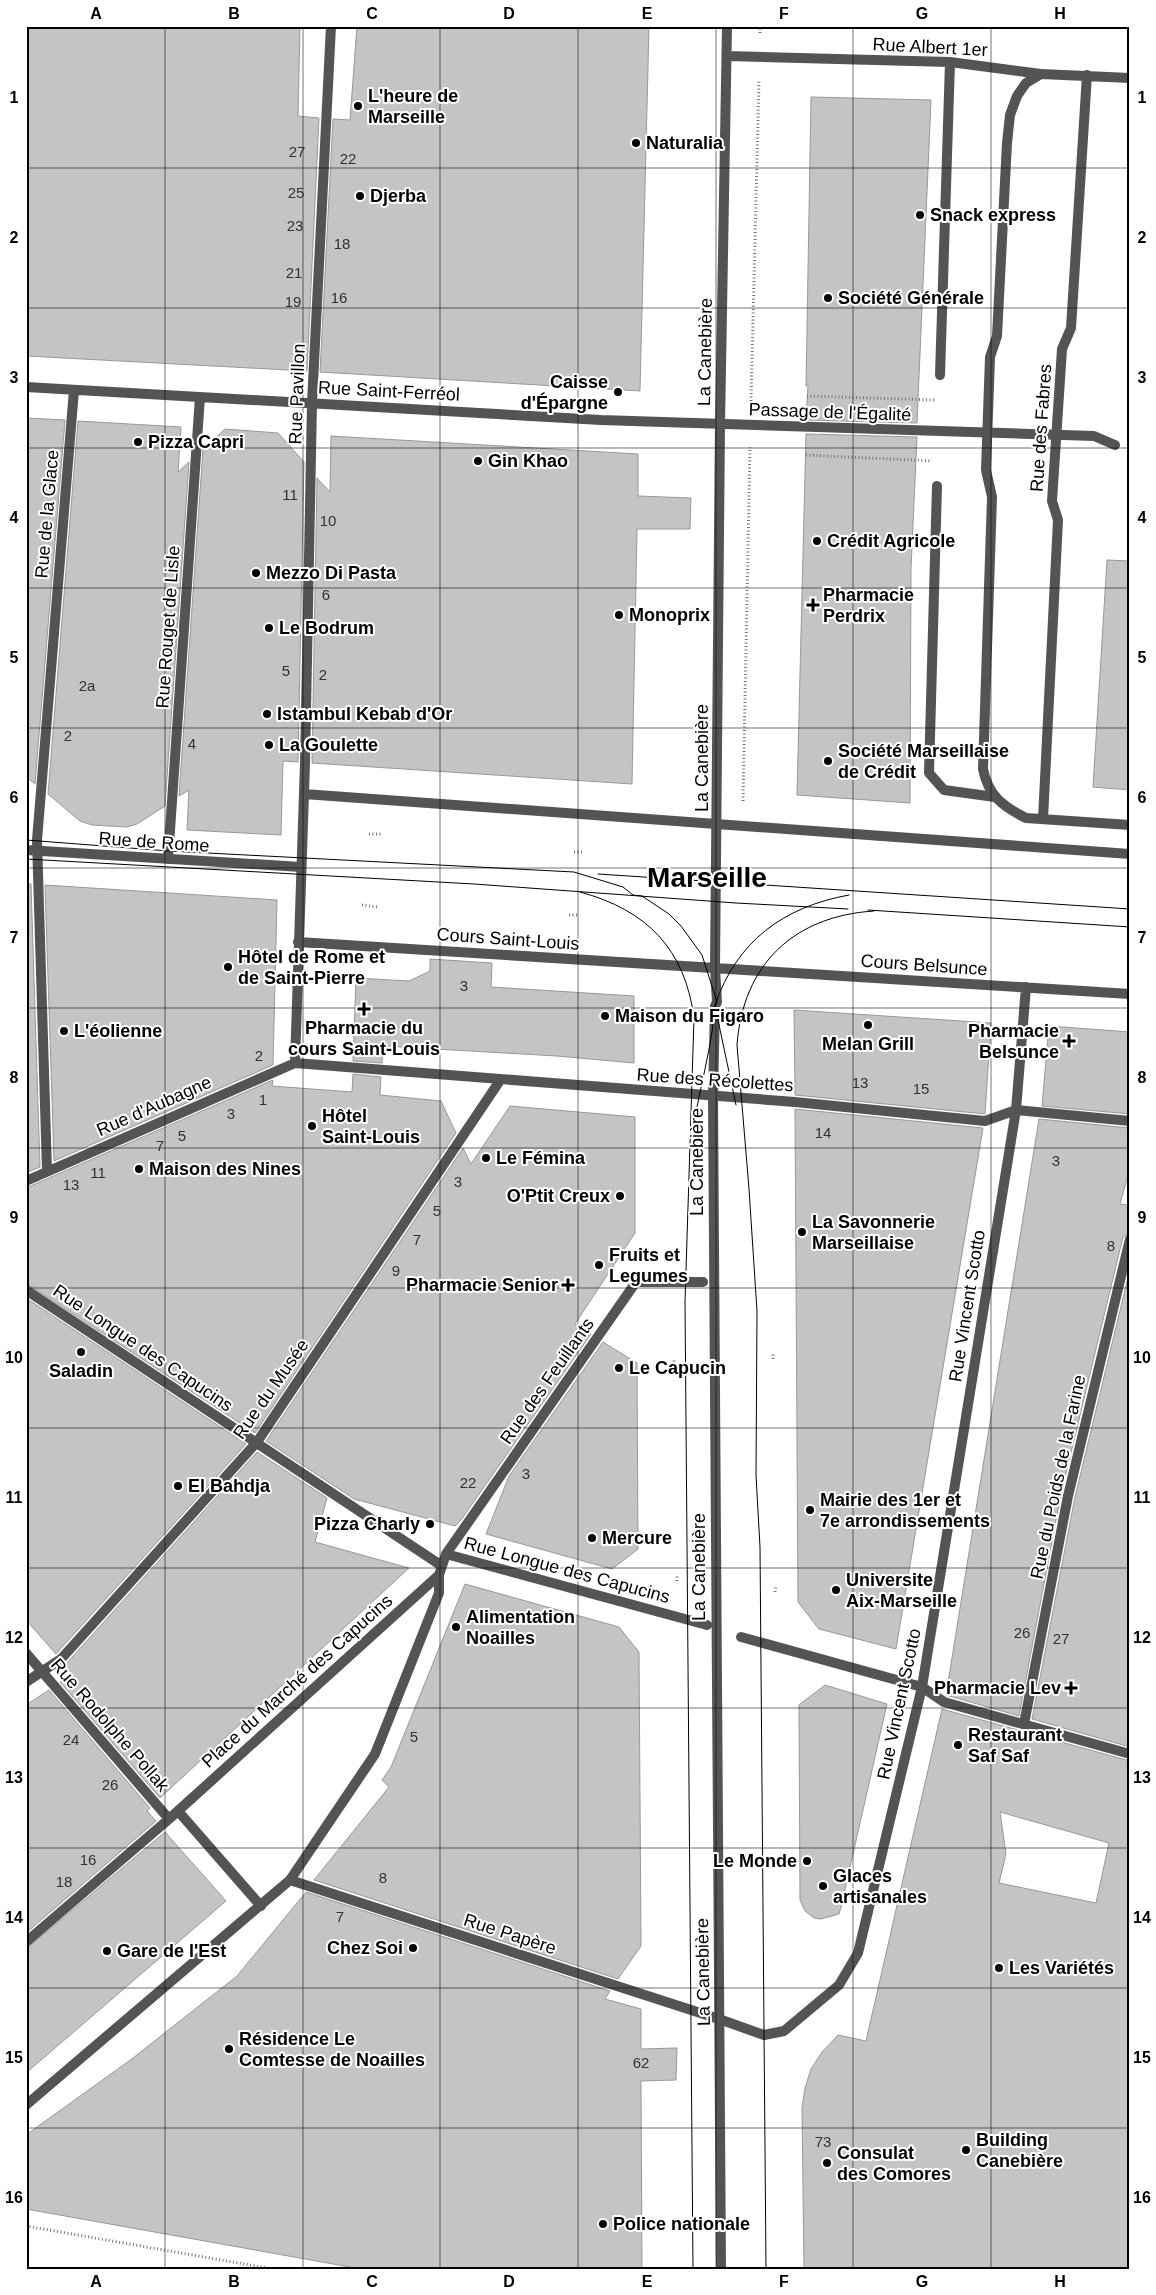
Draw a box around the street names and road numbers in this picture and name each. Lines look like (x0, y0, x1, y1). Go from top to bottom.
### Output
street label: Rue Albert 1er (872, 34, 988, 60)
street label: La Canebière (694, 298, 716, 406)
street label: Rue Pavillon (285, 343, 309, 445)
street label: Rue des Fabres (1027, 363, 1055, 493)
street label: Rue Saint-Ferréol (318, 377, 460, 405)
street label: Passage de l'Égalité (748, 399, 912, 425)
street label: Rue de la Glace (31, 449, 63, 579)
street label: Rue Rouget de Lisle (152, 545, 184, 709)
street label: La Canebière (692, 704, 712, 812)
street label: Rue de Rome (98, 828, 210, 856)
street label: Cours Saint-Louis (436, 924, 580, 954)
street label: Cours Belsunce (860, 951, 988, 979)
street label: Rue des Récolettes (636, 1065, 794, 1095)
street label: Rue d'Aubagne (93, 1072, 215, 1140)
street label: La Canebière (687, 1108, 707, 1216)
street label: Rue Vincent Scotto (945, 1228, 989, 1384)
street label: Rue Longue des Capucins (49, 1280, 237, 1416)
street label: Rue des Feuillants (496, 1314, 598, 1448)
street label: Rue du Musée (229, 1335, 313, 1443)
street label: Rue du Poids de la Farine (1027, 1373, 1089, 1581)
street label: La Canebière (689, 1513, 709, 1621)
street label: Rue Longue des Capucins (462, 1533, 672, 1607)
street label: Place du Marché des Capucins (198, 1590, 396, 1772)
street label: Rue Vincent Scotto (873, 1627, 925, 1781)
street label: Rue Rodolphe Pollak (47, 1655, 174, 1796)
street label: Rue Papère (461, 1910, 559, 1958)
street label: La Canebière (692, 1918, 714, 2026)

